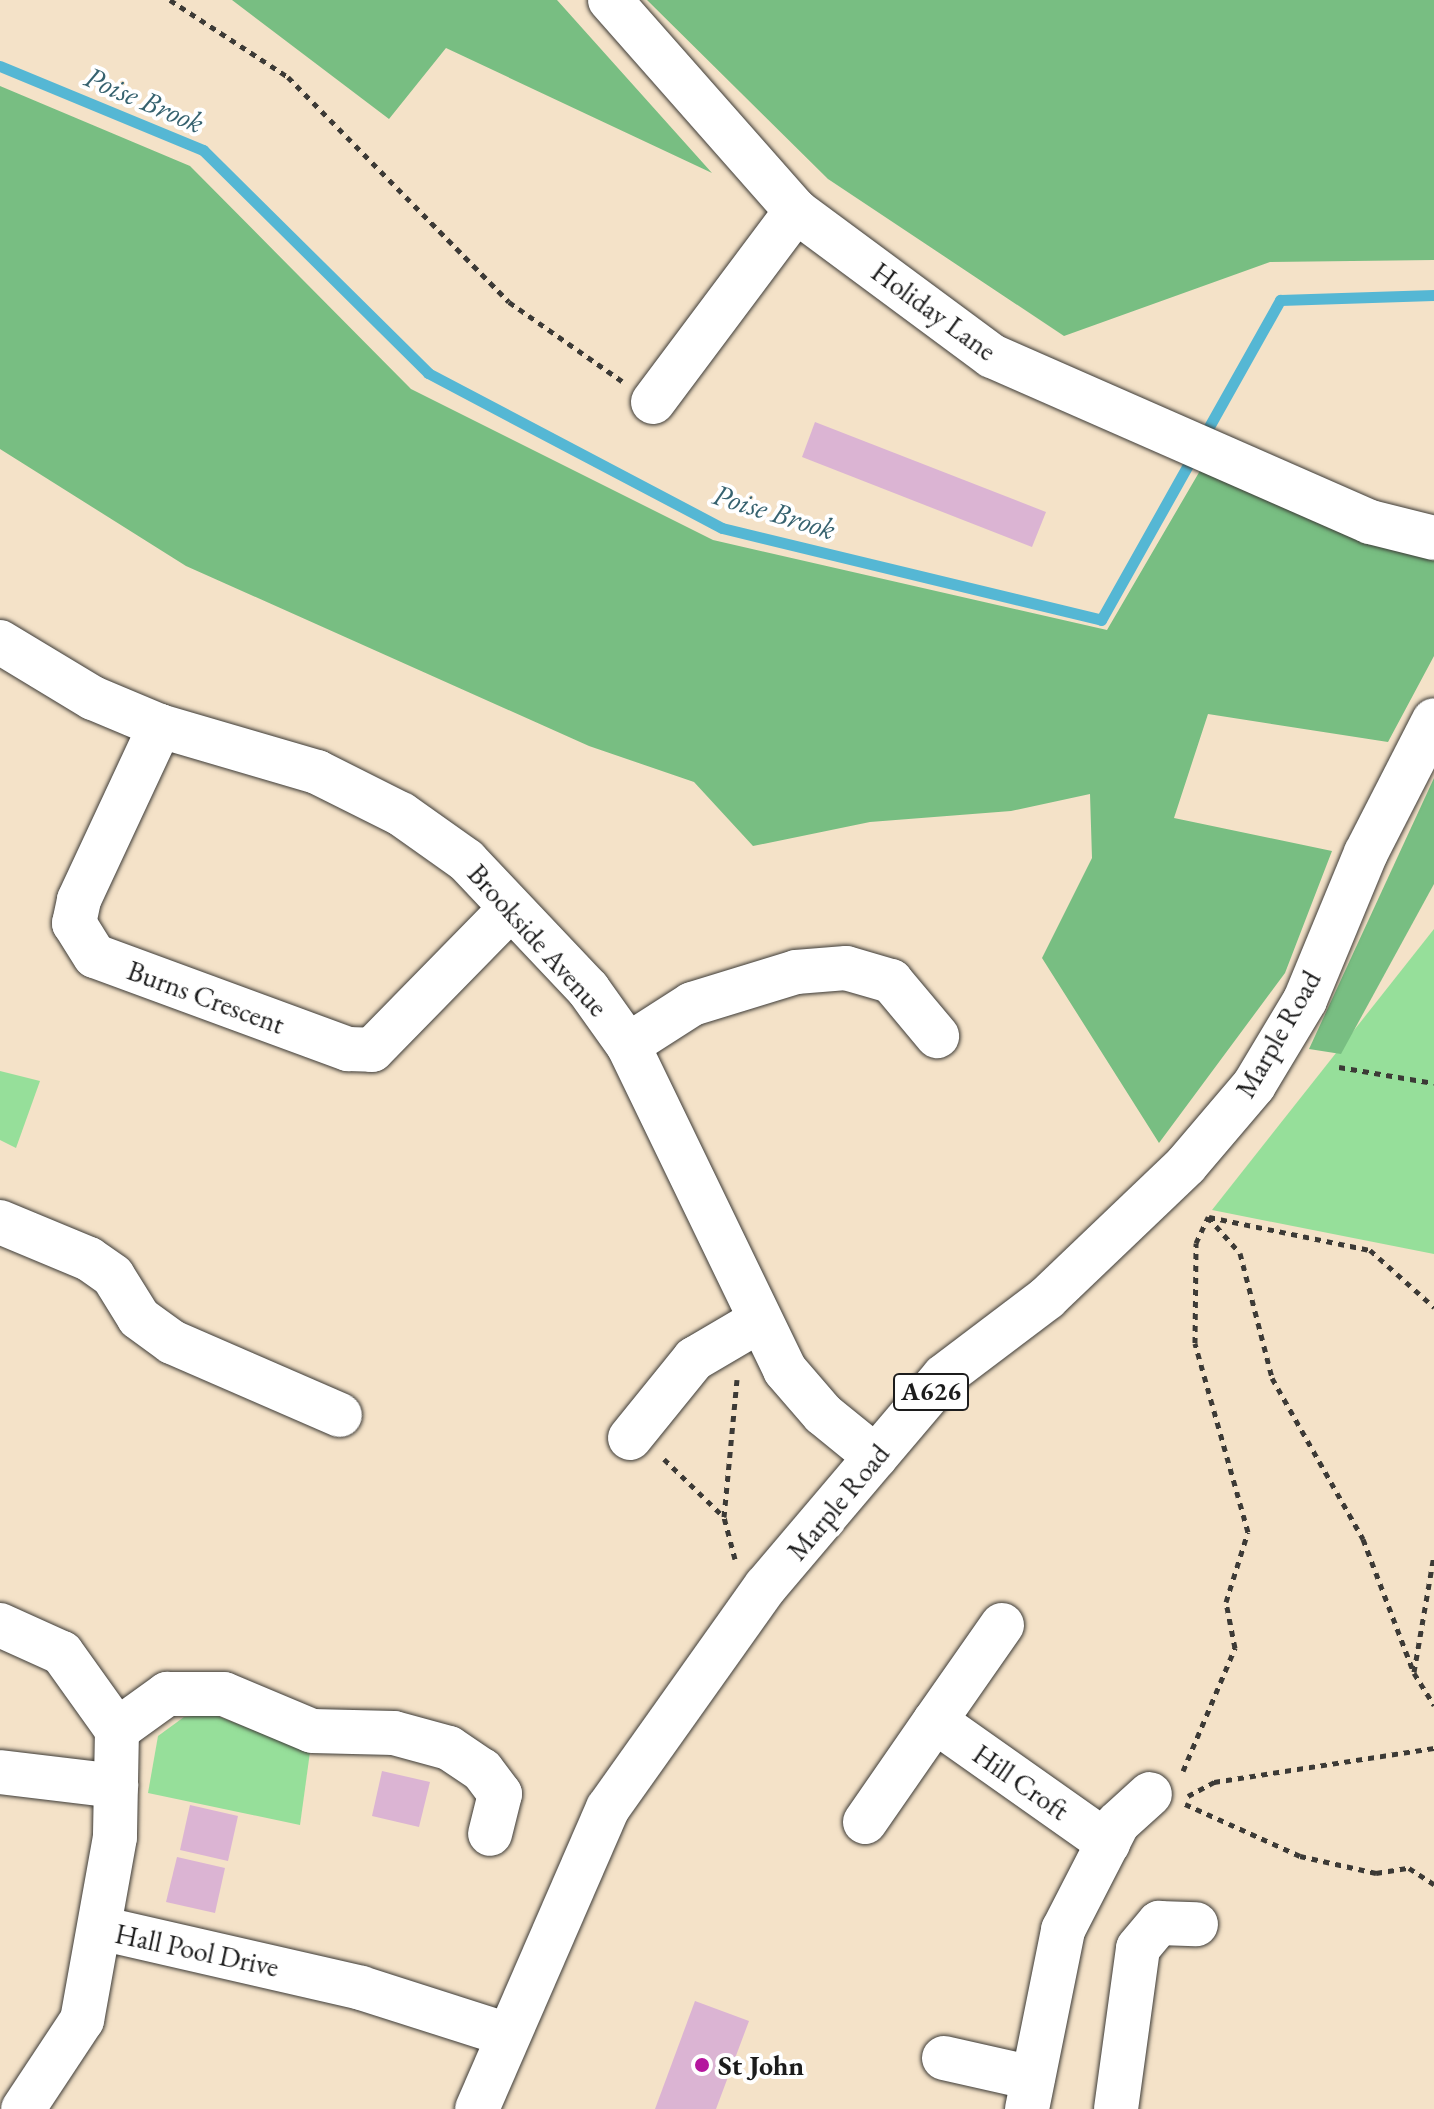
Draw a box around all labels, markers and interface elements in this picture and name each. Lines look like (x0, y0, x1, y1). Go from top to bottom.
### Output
water label: Poise Brook (79, 59, 209, 141)
street label: Holiday Lane (865, 255, 1003, 367)
water label: Poise Brook (708, 476, 840, 548)
street label: Brookside Avenue (461, 857, 615, 1023)
street label: Burns Crescent (123, 953, 289, 1041)
street label: Marple Road (1228, 964, 1328, 1104)
road number: A626 (893, 1370, 969, 1414)
street label: Marple Road (780, 1437, 896, 1567)
street label: Hill Croft (967, 1737, 1075, 1827)
street label: Hall Pool Drive (112, 1916, 282, 1984)
place label: St John (718, 2048, 804, 2082)
marker: St John (693, 2056, 711, 2074)

